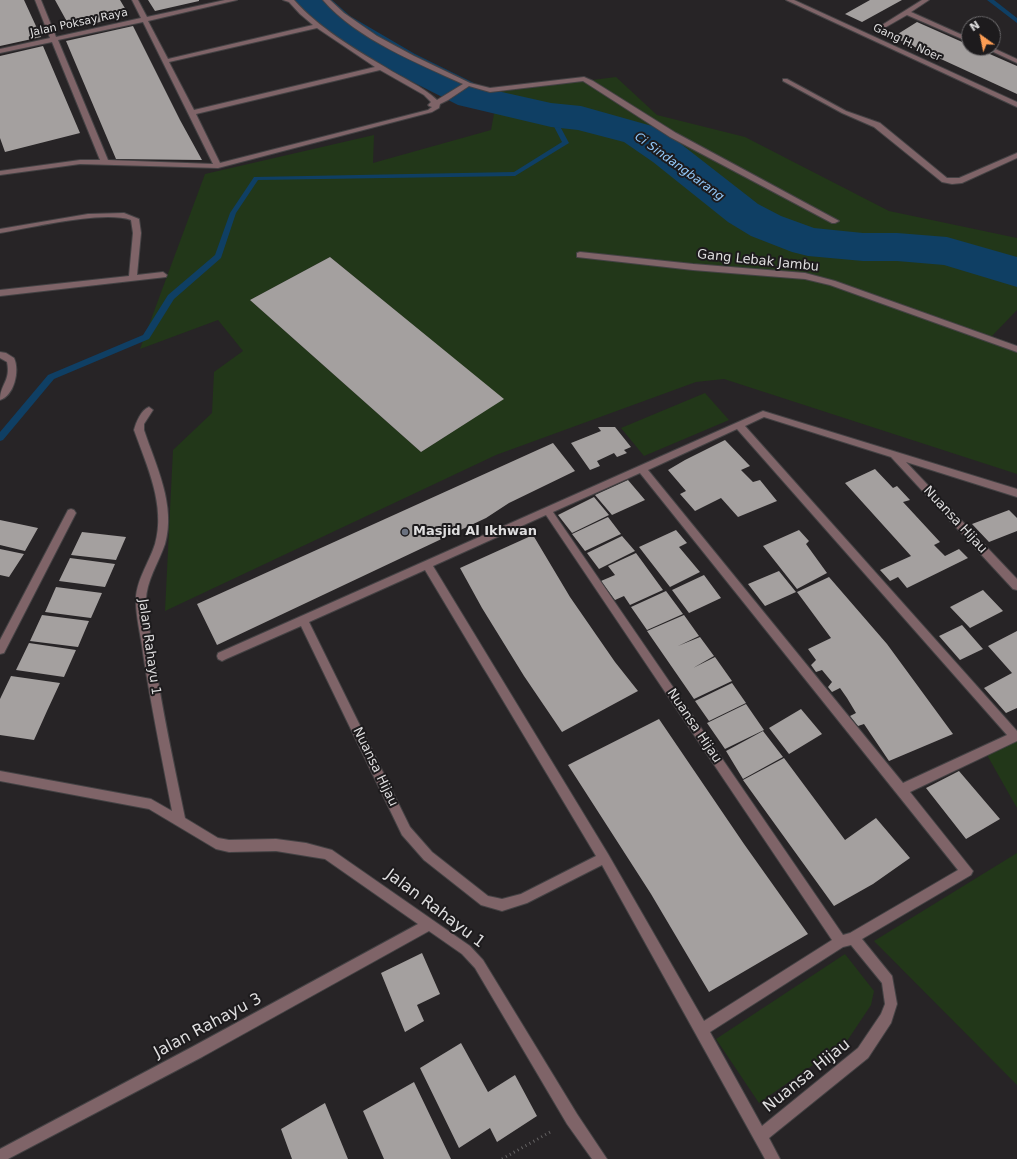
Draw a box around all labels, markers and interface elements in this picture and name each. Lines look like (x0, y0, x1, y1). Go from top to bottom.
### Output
street label: Jalan Poksay Raya (29, 6, 129, 40)
north arrow (961, 16, 1001, 56)
text: N (967, 18, 982, 34)
street label: Gang H. Noer (871, 21, 943, 65)
water label: Ci Sindangbarang (632, 130, 726, 204)
street label: Gang Lebak Jambu (696, 247, 820, 275)
street label: Nuansa Hijau (920, 483, 990, 557)
place label: Masjid Al Ikhwan (413, 524, 537, 540)
marker: Masjid Al Ikhwan (400, 527, 410, 537)
street label: Jalan Rahayu 1 (135, 598, 163, 696)
street label: Nuansa Hijau (663, 686, 725, 766)
street label: Nuansa Hijau (349, 725, 401, 809)
street label: Jalan Rahayu 1 (382, 865, 488, 953)
street label: Jalan Rahayu 3 (151, 989, 265, 1063)
street label: Nuansa Hijau (760, 1035, 854, 1117)

